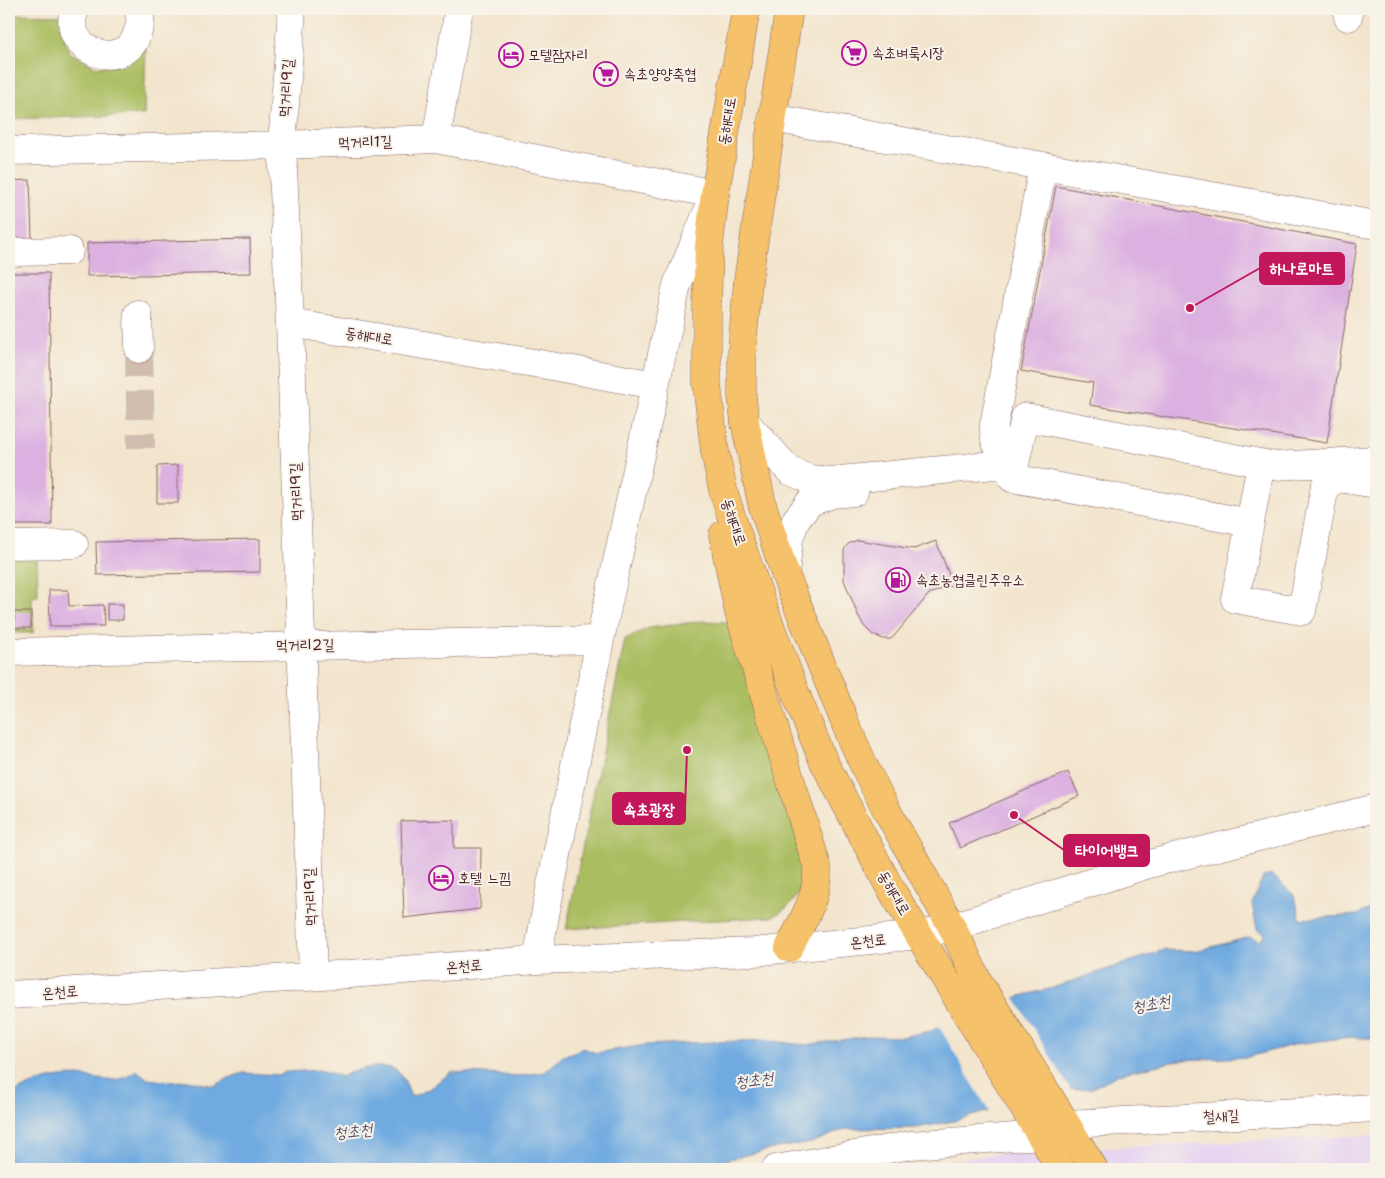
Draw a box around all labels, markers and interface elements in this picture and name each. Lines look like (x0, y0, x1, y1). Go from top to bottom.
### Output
supermarket icon: 속초벼룩시장 (841, 40, 867, 66)
hotel icon: 모텔잠자리 (498, 42, 524, 68)
place label: 속초벼룩시장 (872, 43, 944, 63)
place label: 모텔잠자리 (528, 45, 588, 65)
street label: 먹거리9길 (274, 58, 298, 118)
supermarket icon: 속초양양축협 (593, 61, 619, 87)
place label: 속초양양축협 (624, 64, 696, 84)
street label: 동해대로 (713, 96, 741, 146)
street label: 먹거리1길 (337, 131, 393, 153)
callout: 하나로마트 (1260, 253, 1344, 284)
text: 하나로마트 (1269, 258, 1334, 279)
street label: 동해대로 (344, 322, 394, 350)
street label: 먹거리9길 (285, 462, 307, 522)
street label: 동해대로 (717, 496, 751, 548)
fuel station icon: 속초농협클린주유소 (885, 567, 911, 593)
place label: 속초농협클린주유소 (916, 570, 1025, 590)
street label: 먹거리2길 (275, 634, 335, 656)
callout: 속초광장 (613, 793, 685, 824)
text: 속초광장 (623, 799, 675, 820)
callout: 타이어뱅크 (1064, 835, 1149, 866)
text: 타이어뱅크 (1075, 840, 1139, 861)
hotel icon: 호텔 느낌 (428, 865, 454, 891)
street label: 먹거리9길 (299, 867, 321, 927)
street label: 동해대로 (873, 867, 915, 919)
place label: 호텔 느낌 (458, 868, 511, 888)
street label: 온천로 (849, 929, 887, 953)
street label: 온천로 (445, 955, 483, 977)
street label: 온천로 (41, 981, 79, 1003)
water label: 청초천 (1130, 990, 1174, 1018)
water label: 청초천 (734, 1067, 777, 1093)
street label: 철새길 (1202, 1105, 1240, 1127)
water label: 청초천 (333, 1118, 375, 1143)

